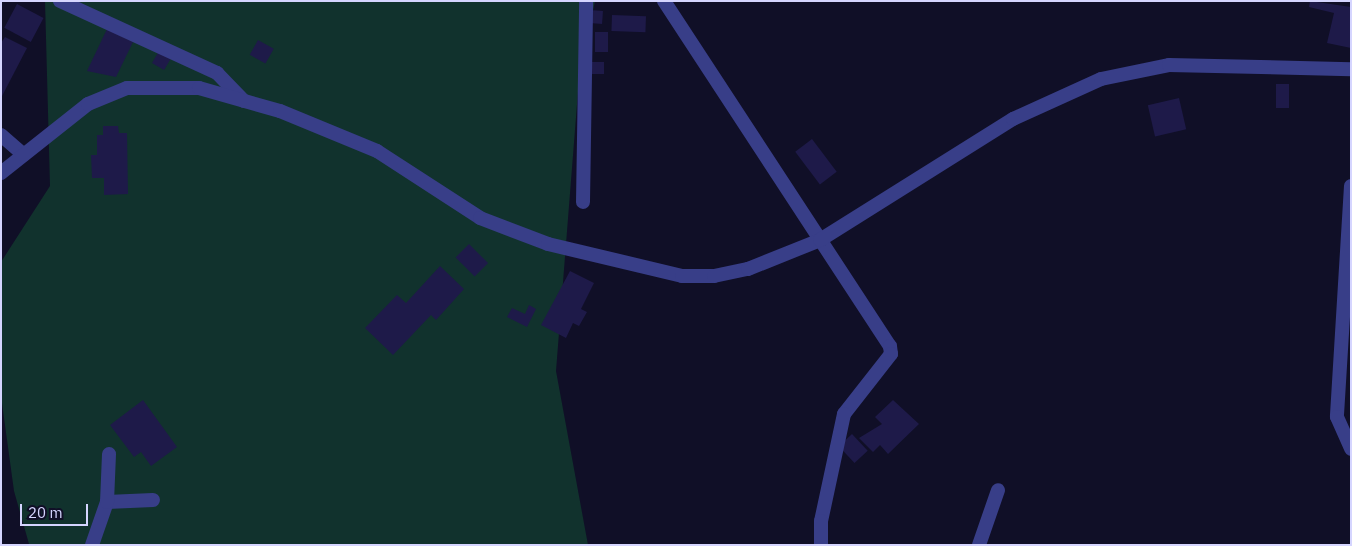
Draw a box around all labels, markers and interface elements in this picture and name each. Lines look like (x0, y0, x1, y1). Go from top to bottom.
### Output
scale bar (22, 494, 90, 526)
text: 20 m (28, 503, 63, 522)

